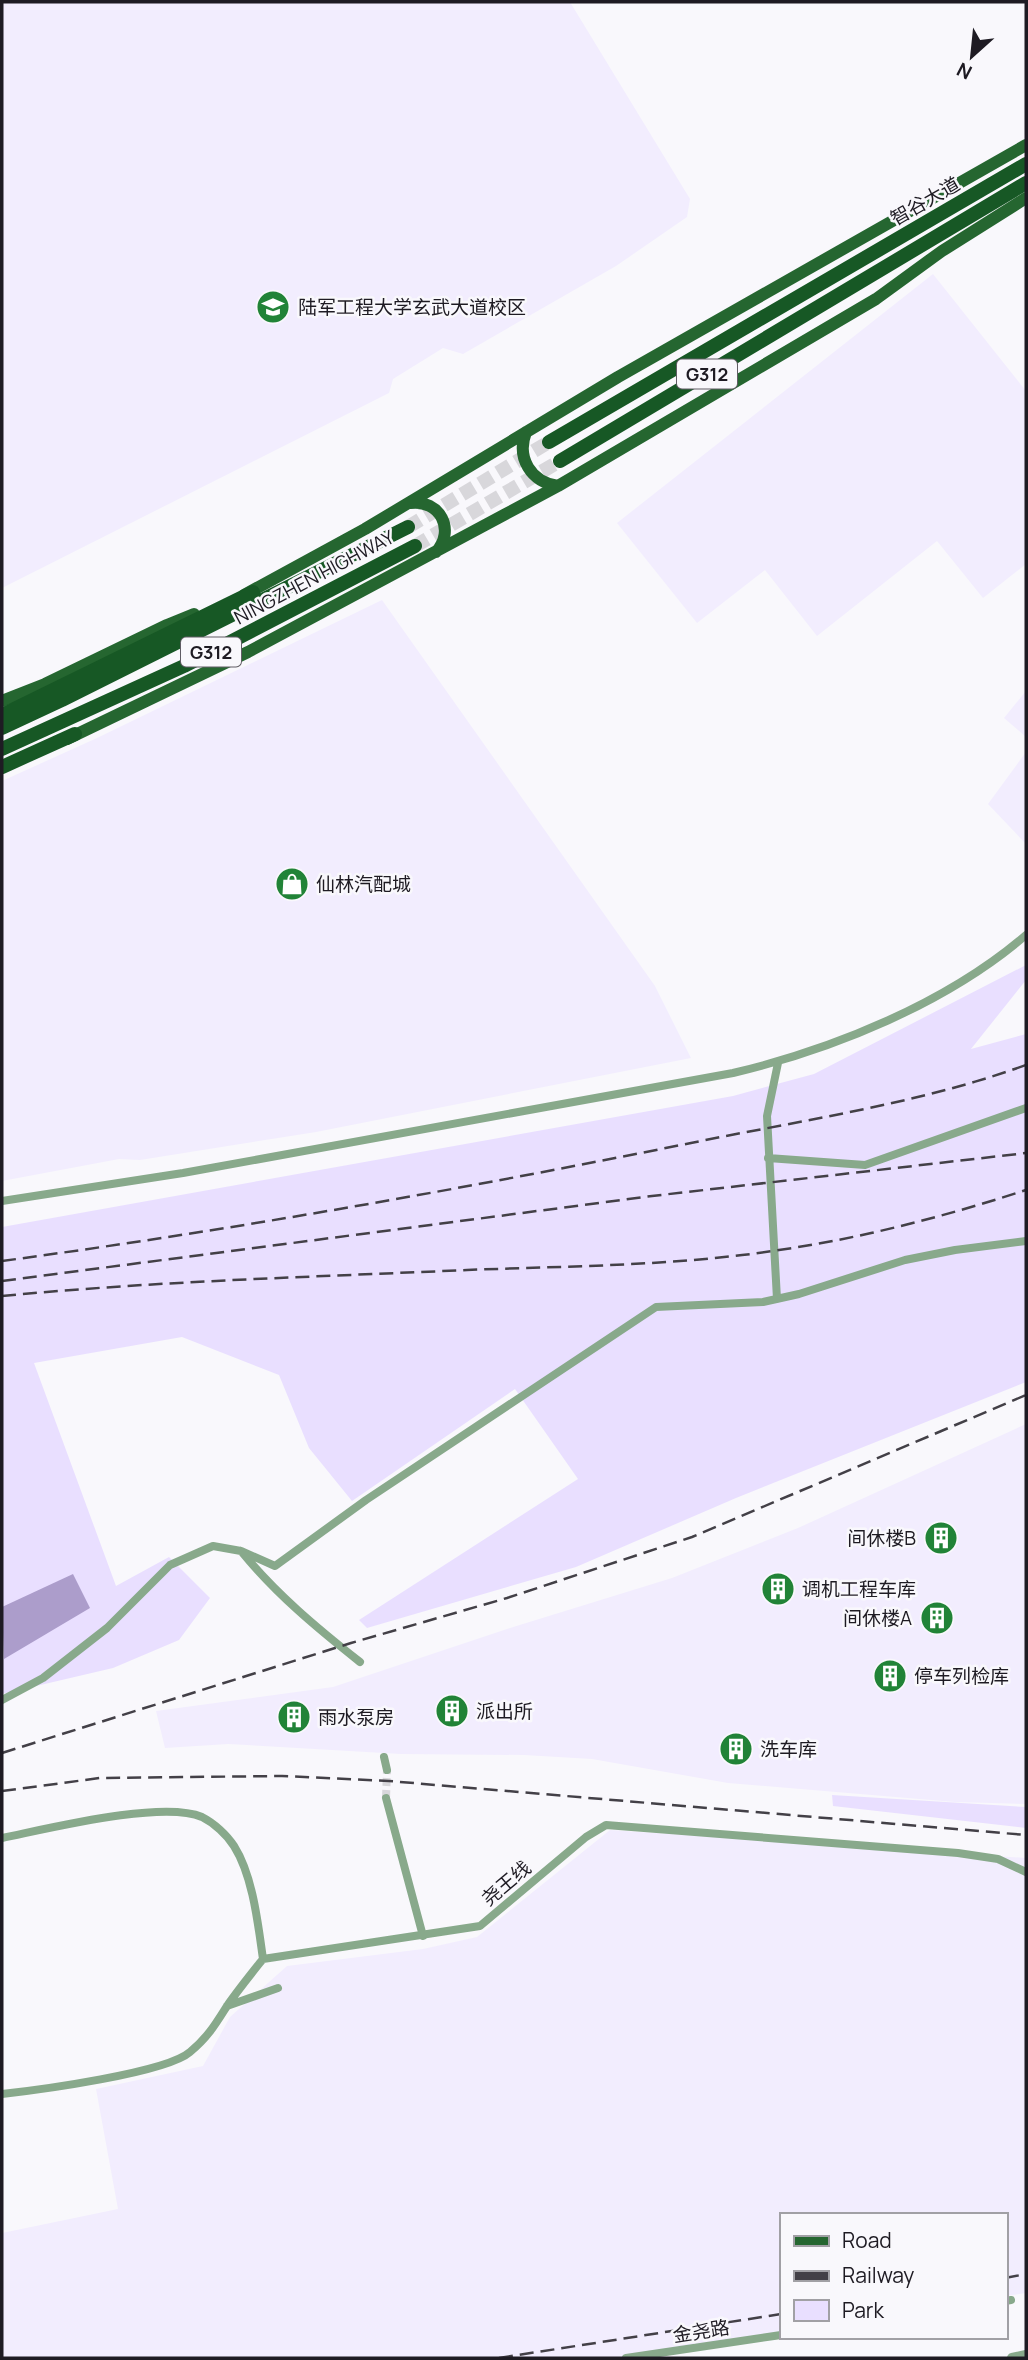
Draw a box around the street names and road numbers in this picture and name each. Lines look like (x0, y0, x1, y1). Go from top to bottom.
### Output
street label: 智谷大道 (886, 171, 964, 231)
road number: G312 (677, 360, 737, 388)
street label: NINGZHEN HIGHWAY (229, 524, 399, 630)
road number: G312 (181, 638, 241, 666)
street label: 尧王线 (476, 1855, 536, 1911)
street label: 金尧路 (671, 2314, 731, 2348)

